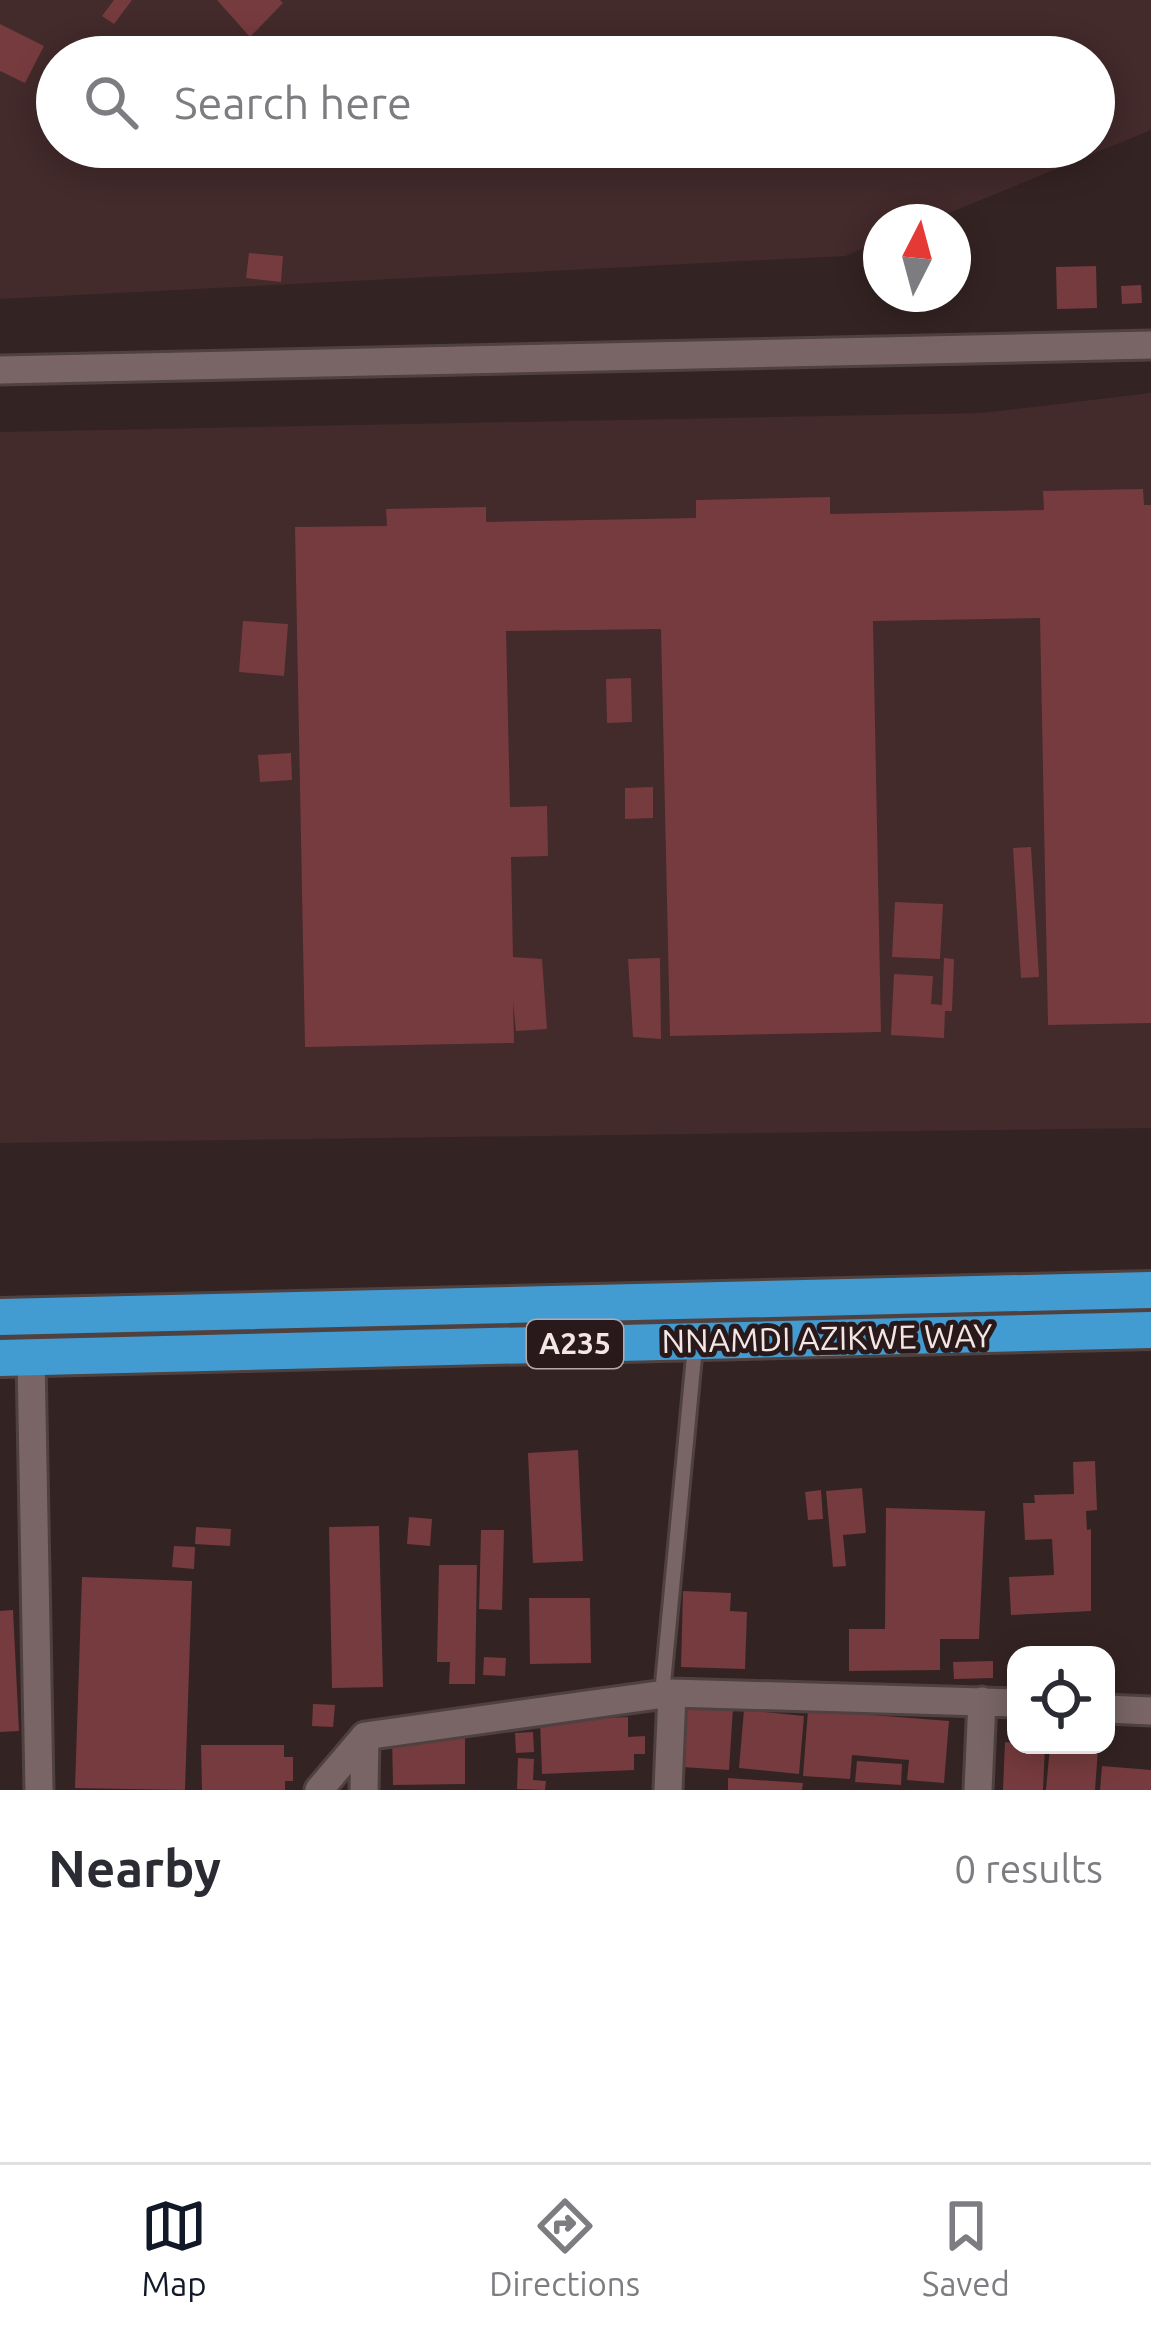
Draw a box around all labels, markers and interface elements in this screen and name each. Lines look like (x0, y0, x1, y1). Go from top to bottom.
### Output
search box (36, 36, 1115, 168)
icon: search (78, 69, 144, 135)
text: Search here (174, 77, 412, 128)
north arrow (863, 204, 971, 312)
street label: NNAMDI AZIKWE WAY (661, 1316, 993, 1359)
road number: A235 (527, 1320, 623, 1368)
map controls (1007, 1646, 1115, 1754)
button: locate (1007, 1646, 1115, 1754)
text: Nearby (48, 1839, 221, 1897)
text: 0 results (954, 1847, 1103, 1890)
tab: Map (141, 2193, 207, 2302)
tab: Directions (489, 2193, 640, 2302)
tab: Saved (922, 2193, 1010, 2302)

